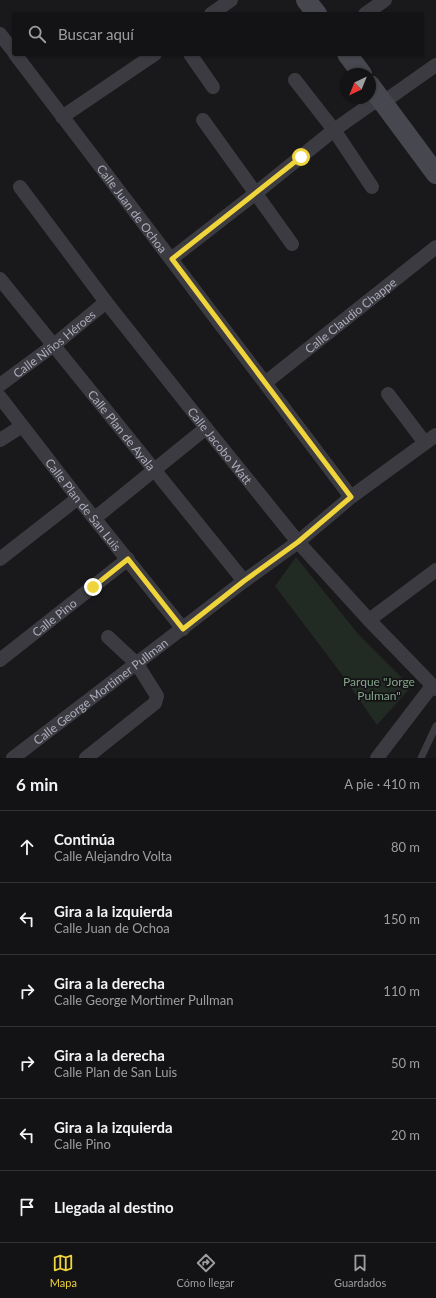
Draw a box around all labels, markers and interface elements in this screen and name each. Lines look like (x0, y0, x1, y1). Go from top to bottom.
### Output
search box (12, 12, 424, 56)
icon: search (26, 23, 48, 45)
text: Buscar aquí (58, 25, 134, 43)
north arrow (340, 68, 376, 104)
route start (292, 148, 310, 166)
street label: Calle Juan de Ochoa (94, 161, 171, 256)
street label: Calle Claudio Chappe (302, 274, 399, 356)
street label: Calle Niños Héroes (10, 307, 98, 381)
street label: Calle Plan de Ayala (85, 387, 159, 473)
street label: Calle Jacobo Watt (185, 404, 256, 488)
street label: Calle Plan de San Luis (42, 455, 125, 554)
route end (84, 578, 102, 596)
street label: Calle Pino (29, 595, 80, 639)
street label: Calle George Mortimer Pullman (30, 635, 171, 747)
park label: Parque "Jorge Pulman" (343, 674, 415, 703)
text: 6 min (16, 774, 58, 795)
text: A pie · 410 m (344, 776, 420, 792)
text: Continúa (54, 830, 115, 848)
icon: ahead (16, 836, 38, 858)
text: 80 m (391, 839, 420, 855)
text: Calle Alejandro Volta (54, 848, 172, 864)
text: Gira a la izquierda (54, 902, 173, 920)
icon: left (16, 908, 38, 930)
text: 150 m (383, 911, 420, 927)
text: Calle Juan de Ochoa (54, 920, 170, 936)
text: Gira a la derecha (54, 974, 165, 992)
icon: right (16, 980, 38, 1002)
text: 110 m (383, 983, 420, 999)
text: Calle George Mortimer Pullman (54, 992, 233, 1008)
text: Gira a la derecha (54, 1046, 165, 1064)
icon: right (16, 1052, 38, 1074)
text: 50 m (391, 1055, 420, 1071)
text: Calle Plan de San Luis (54, 1064, 177, 1080)
text: Gira a la izquierda (54, 1118, 173, 1136)
icon: left (16, 1124, 38, 1146)
text: 20 m (391, 1127, 420, 1143)
text: Calle Pino (54, 1136, 111, 1152)
icon: arrive (16, 1196, 38, 1218)
text: Llegada al destino (54, 1198, 174, 1216)
tab: Mapa (50, 1252, 77, 1289)
tab: Cómo llegar (177, 1252, 234, 1289)
tab: Guardados (334, 1252, 386, 1289)

